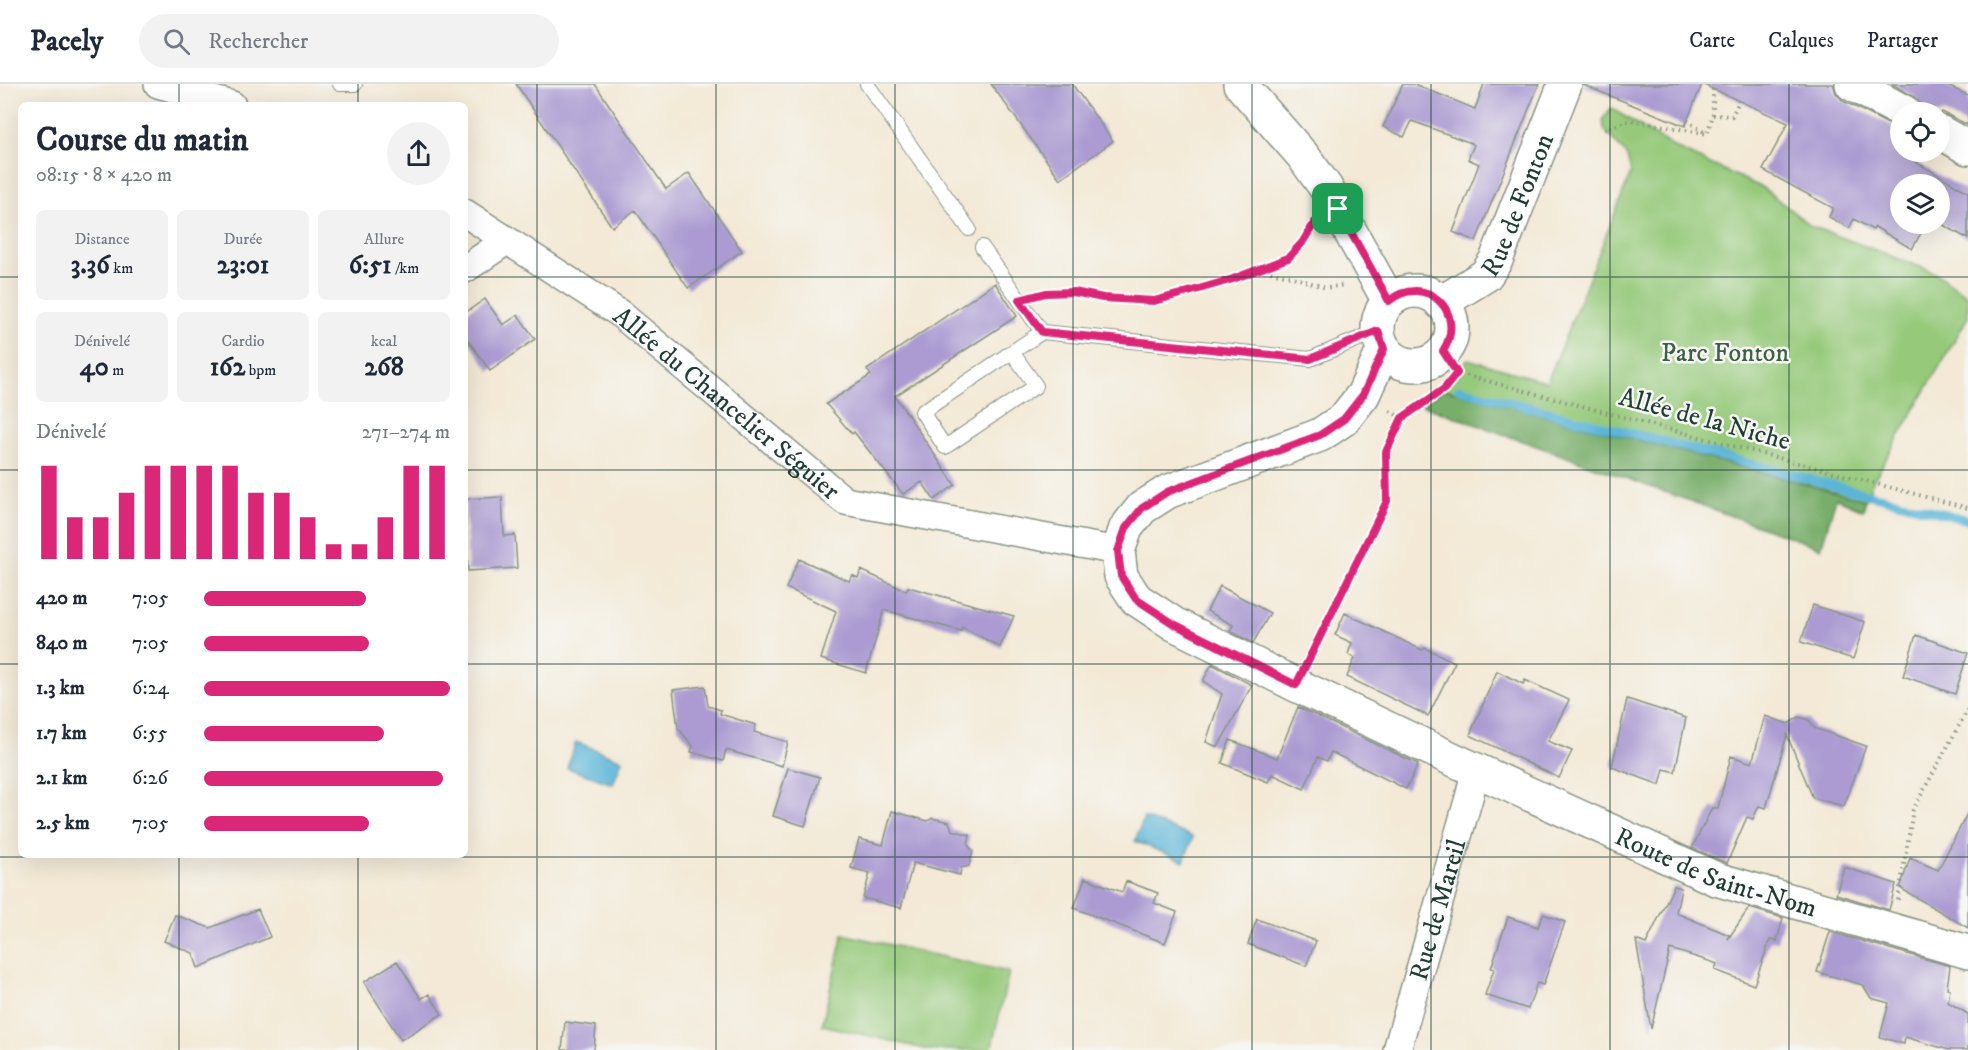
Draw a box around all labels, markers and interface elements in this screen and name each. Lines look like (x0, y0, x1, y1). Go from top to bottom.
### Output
search box (139, 14, 559, 68)
text: Pacely (30, 24, 103, 59)
icon: search (160, 25, 193, 58)
text: Rechercher (208, 28, 308, 55)
text: Carte (1689, 28, 1735, 54)
text: Calques (1768, 28, 1834, 54)
text: Partager (1867, 28, 1938, 54)
map controls (1890, 102, 1950, 234)
button: locate (1890, 102, 1950, 162)
text: Course du matin (36, 120, 249, 161)
button: share (387, 122, 450, 185)
street label: Rue de Fonton (1474, 129, 1562, 284)
text: 08:15 · 8 × 420 m (36, 163, 172, 188)
button: layers (1890, 174, 1950, 234)
pin (1312, 183, 1363, 234)
icon: arrive (1321, 192, 1354, 225)
text: Distance (74, 229, 130, 249)
text: Durée (224, 229, 262, 249)
text: Allure (364, 229, 404, 249)
text: 3.36 (71, 249, 110, 282)
text: 23:01 (217, 249, 269, 282)
text: 6:51 (349, 249, 392, 282)
text: km (110, 258, 133, 278)
text: /km (392, 258, 419, 278)
street label: Allée du Chancelier Séguier (606, 300, 846, 508)
text: Dénivelé (74, 331, 130, 351)
text: Cardio (221, 331, 265, 351)
text: kcal (371, 331, 397, 351)
park label: Parc Fonton (1661, 337, 1790, 370)
text: 40 (80, 351, 109, 384)
text: 162 (210, 351, 245, 384)
text: 268 (364, 351, 404, 384)
text: m (109, 360, 124, 380)
text: bpm (245, 360, 276, 380)
street label: Allée de la Niche (1615, 381, 1794, 458)
text: Dénivelé (36, 420, 106, 445)
text: 271–274 m (362, 420, 450, 445)
text: 420 m (36, 586, 87, 611)
text: 7:05 (132, 586, 168, 611)
text: 840 m (36, 631, 88, 656)
text: 7:05 (132, 631, 168, 656)
text: 1.3 km (36, 676, 85, 701)
text: 6:24 (132, 676, 169, 701)
text: 1.7 km (36, 721, 87, 746)
text: 6:55 (132, 721, 168, 746)
text: 2.1 km (36, 766, 87, 791)
text: 6:26 (132, 766, 168, 791)
text: 2.5 km (36, 811, 90, 836)
text: 7:05 (132, 811, 168, 836)
street label: Route de Saint-Nom (1610, 820, 1821, 925)
street label: Rue de Mareil (1403, 835, 1474, 984)

